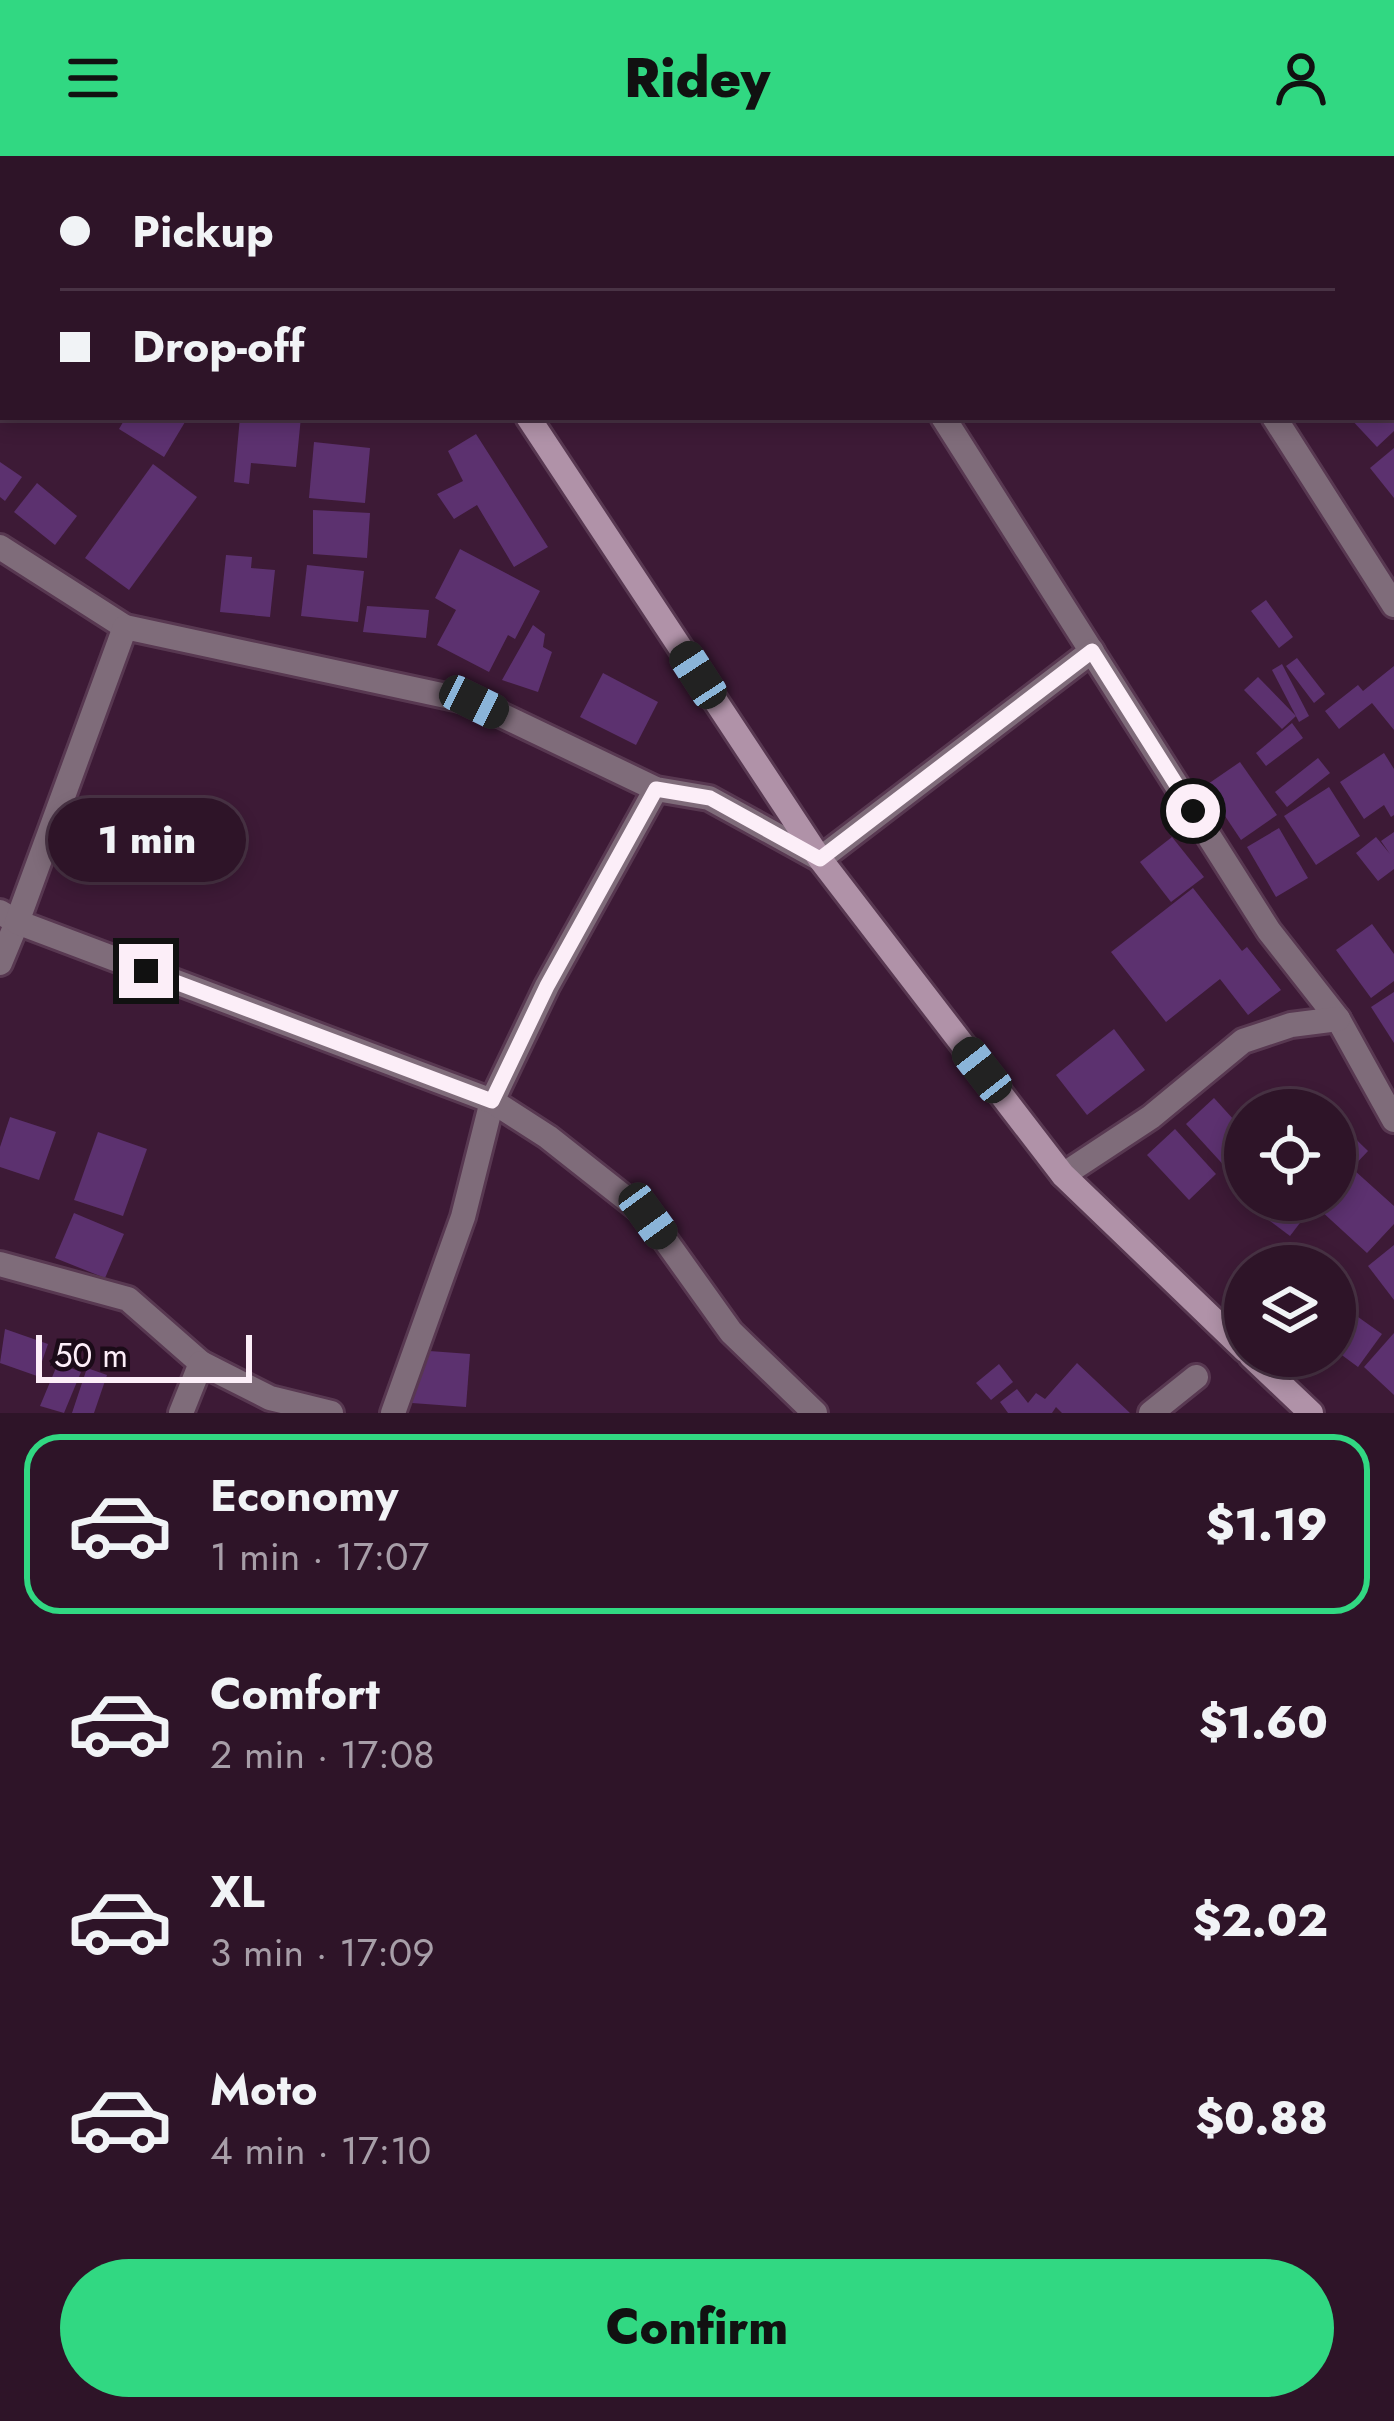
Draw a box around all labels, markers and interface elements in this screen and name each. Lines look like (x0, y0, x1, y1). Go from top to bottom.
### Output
text: Ridey (624, 39, 770, 117)
icon: menu (60, 45, 126, 111)
icon: person (1268, 45, 1334, 111)
text: Pickup (132, 199, 274, 264)
text: Drop-off (132, 314, 305, 379)
car (663, 635, 733, 715)
car (434, 670, 514, 734)
route start (1166, 784, 1220, 838)
callout: 1 min (47, 797, 245, 881)
text: 1 min (98, 811, 196, 868)
route end (119, 944, 173, 998)
car (946, 1031, 1018, 1109)
map controls (1224, 1089, 1356, 1377)
button: locate (1224, 1089, 1356, 1221)
car (612, 1176, 684, 1256)
button: layers (1224, 1245, 1356, 1377)
scale bar (36, 1329, 252, 1382)
text: 50 m (54, 1332, 128, 1379)
text: Economy (210, 1463, 398, 1528)
icon: car (66, 1470, 174, 1578)
text: $1.19 (1206, 1492, 1328, 1557)
text: 1 min · 17:07 (210, 1528, 429, 1585)
text: Comfort (210, 1661, 380, 1726)
icon: car (66, 1668, 174, 1776)
text: $1.60 (1199, 1690, 1328, 1755)
text: 2 min · 17:08 (210, 1726, 434, 1783)
text: XL (210, 1859, 265, 1924)
icon: car (66, 1866, 174, 1974)
text: $2.02 (1193, 1888, 1328, 1953)
text: 3 min · 17:09 (210, 1924, 435, 1981)
text: Moto (210, 2057, 318, 2122)
icon: car (66, 2064, 174, 2172)
text: $0.88 (1195, 2086, 1328, 2151)
text: 4 min · 17:10 (210, 2122, 431, 2179)
button: Confirm (60, 2259, 1334, 2397)

